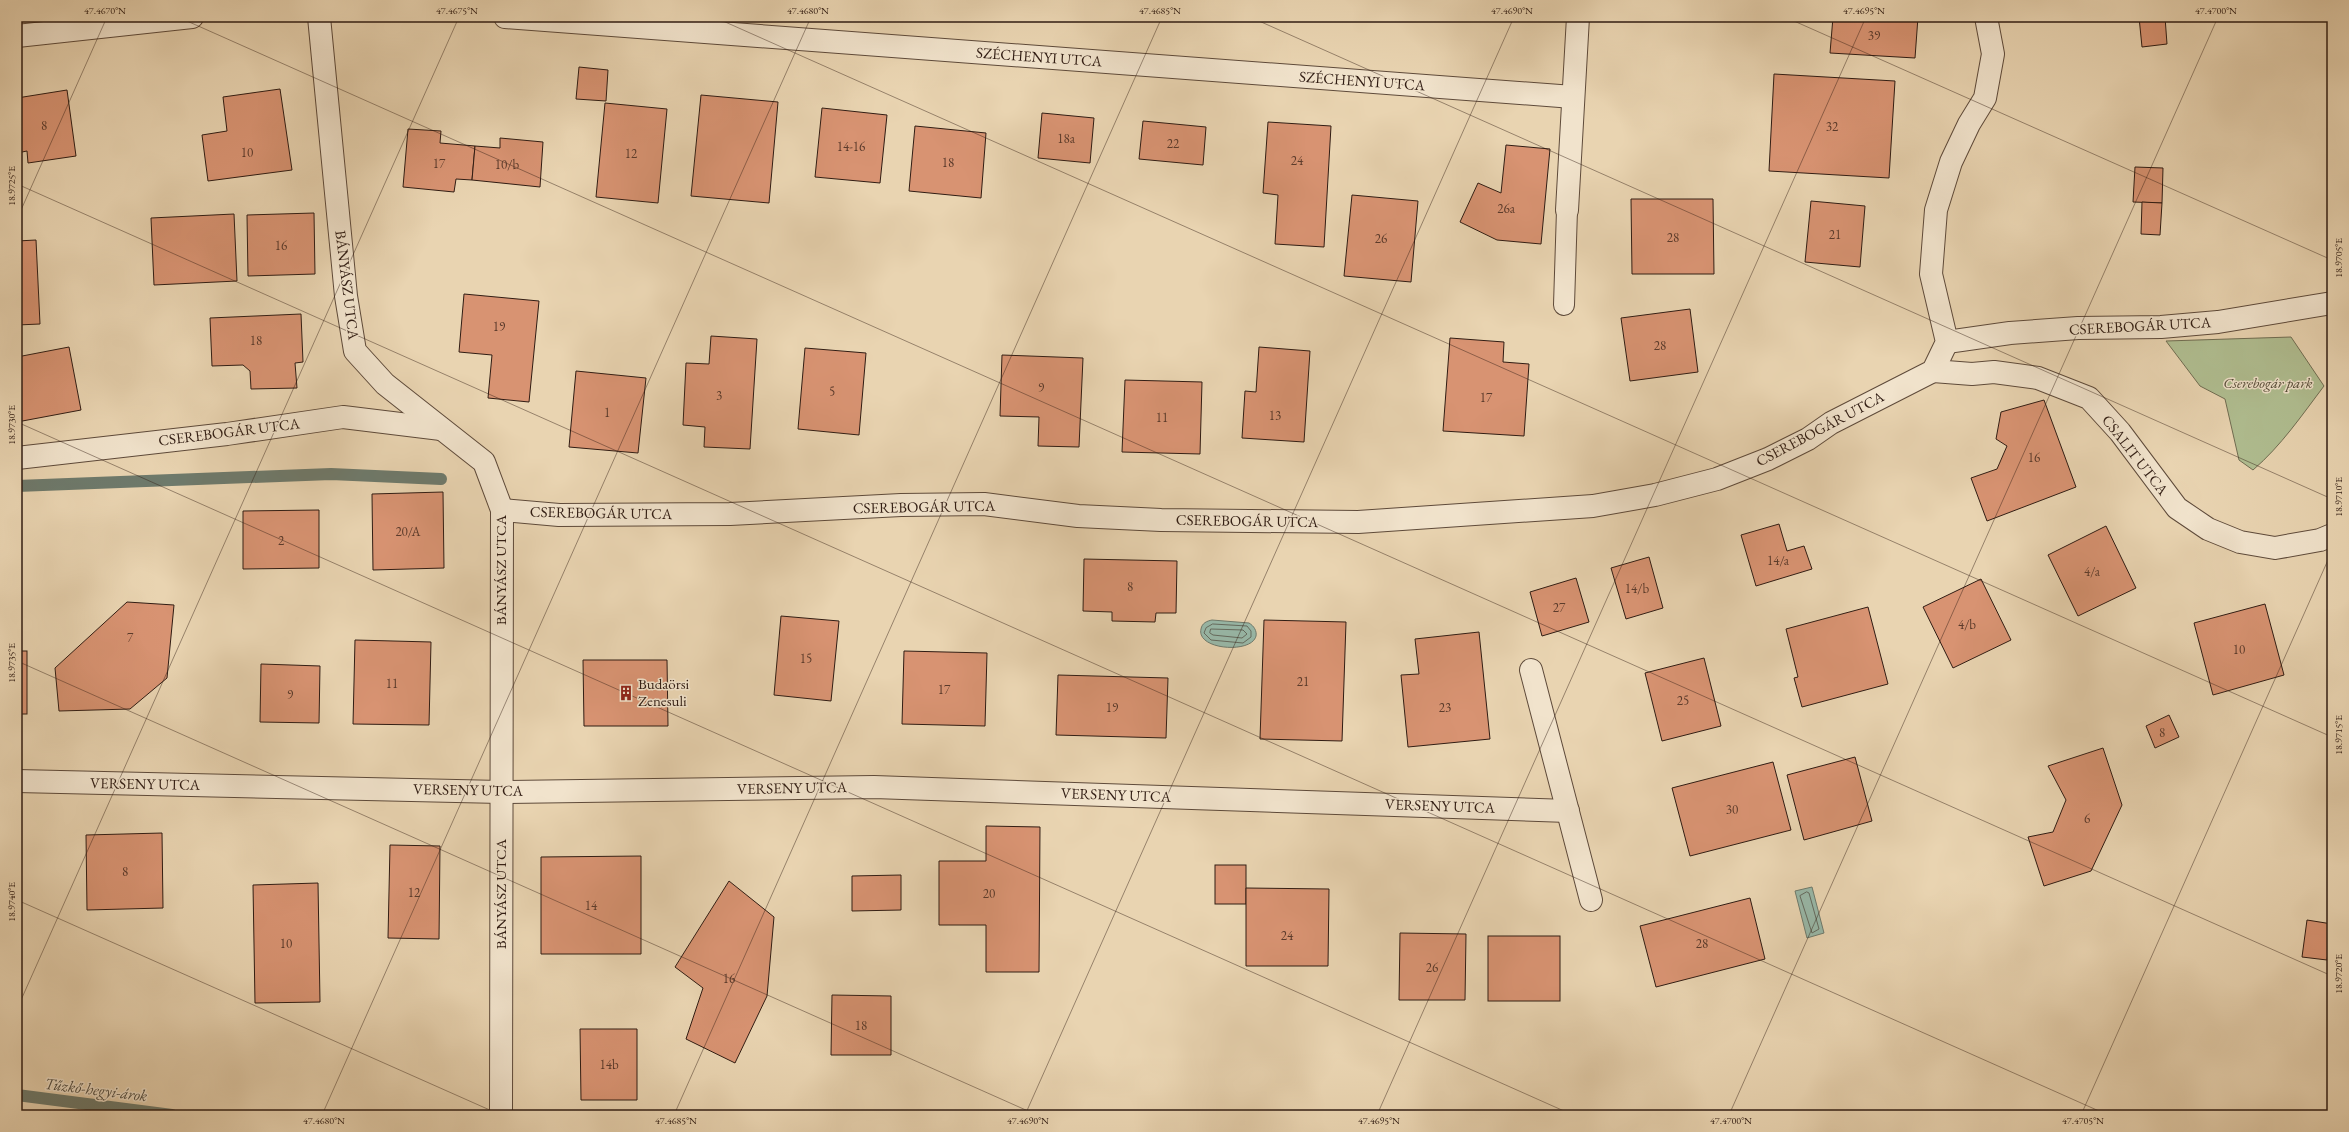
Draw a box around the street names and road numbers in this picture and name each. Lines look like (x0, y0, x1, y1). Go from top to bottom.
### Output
street label: SZÉCHENYI UTCA (975, 43, 1103, 70)
street label: SZÉCHENYI UTCA (1298, 67, 1426, 94)
street label: BÁNYÁSZ UTCA (331, 229, 364, 341)
street label: CSEREBOGÁR UTCA (2068, 312, 2212, 339)
street label: CSEREBOGÁR UTCA (1752, 386, 1888, 470)
street label: CSALIT UTCA (2098, 411, 2173, 499)
street label: CSEREBOGÁR UTCA (157, 413, 301, 450)
street label: CSEREBOGÁR UTCA (853, 496, 996, 517)
street label: CSEREBOGÁR UTCA (530, 502, 673, 523)
street label: CSEREBOGÁR UTCA (1176, 510, 1319, 531)
street label: BÁNYÁSZ UTCA (491, 514, 510, 625)
street label: VERSENY UTCA (90, 773, 201, 794)
street label: VERSENY UTCA (737, 777, 848, 798)
street label: VERSENY UTCA (413, 779, 524, 800)
street label: VERSENY UTCA (1061, 783, 1172, 806)
street label: VERSENY UTCA (1385, 794, 1496, 817)
street label: BÁNYÁSZ UTCA (491, 838, 510, 949)

